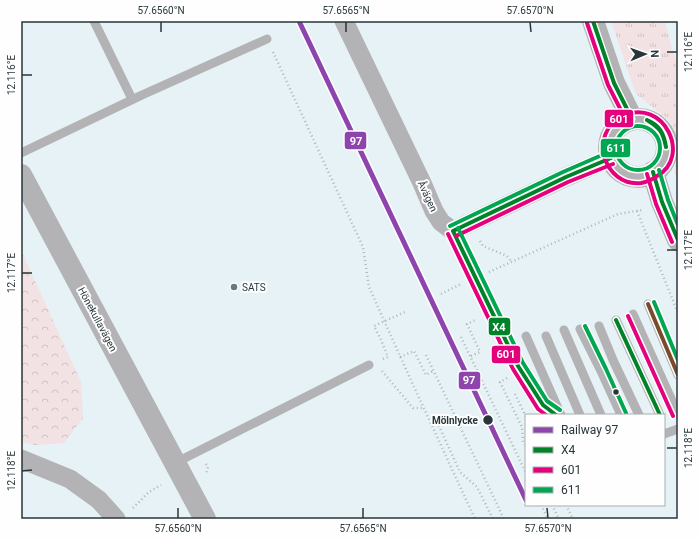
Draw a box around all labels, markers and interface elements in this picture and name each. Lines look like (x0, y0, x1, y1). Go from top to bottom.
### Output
text: 57.6560°N (137, 5, 185, 16)
text: 57.6565°N (322, 5, 370, 16)
text: 57.6570°N (506, 5, 554, 16)
text: 12.116°E (683, 32, 694, 72)
north arrow (625, 34, 665, 74)
text: N (648, 50, 661, 58)
text: 12.116°E (6, 55, 17, 95)
line badge: 601 (604, 109, 634, 128)
text: 601 (610, 113, 628, 126)
line badge: 97 (344, 131, 367, 150)
text: 97 (350, 135, 362, 148)
line badge: 611 (600, 138, 631, 158)
text: 611 (607, 142, 625, 155)
street label: Åvägen (416, 178, 441, 213)
text: 12.117°E (683, 230, 694, 270)
text: 12.117°E (6, 253, 17, 293)
marker: SATS (229, 282, 239, 292)
place label: SATS (242, 282, 266, 293)
street label: Hönekullavägen (76, 285, 119, 353)
line badge: X4 (488, 317, 511, 336)
text: X4 (492, 321, 506, 334)
line badge: 601 (491, 345, 521, 364)
text: 601 (497, 348, 515, 361)
line badge: 97 (458, 371, 481, 390)
text: 97 (463, 374, 475, 387)
unlabelled marker (611, 387, 621, 397)
marker: Mölnlycke (481, 413, 495, 427)
legend (525, 414, 665, 506)
place label: Mölnlycke (432, 415, 479, 426)
text: Railway 97 (561, 423, 619, 437)
text: 12.118°E (683, 428, 694, 468)
text: X4 (561, 443, 576, 457)
text: 12.118°E (6, 451, 17, 491)
text: 601 (561, 463, 581, 477)
text: 611 (561, 483, 581, 497)
text: 57.6560°N (154, 523, 202, 534)
text: 57.6565°N (339, 523, 387, 534)
text: 57.6570°N (524, 523, 572, 534)

